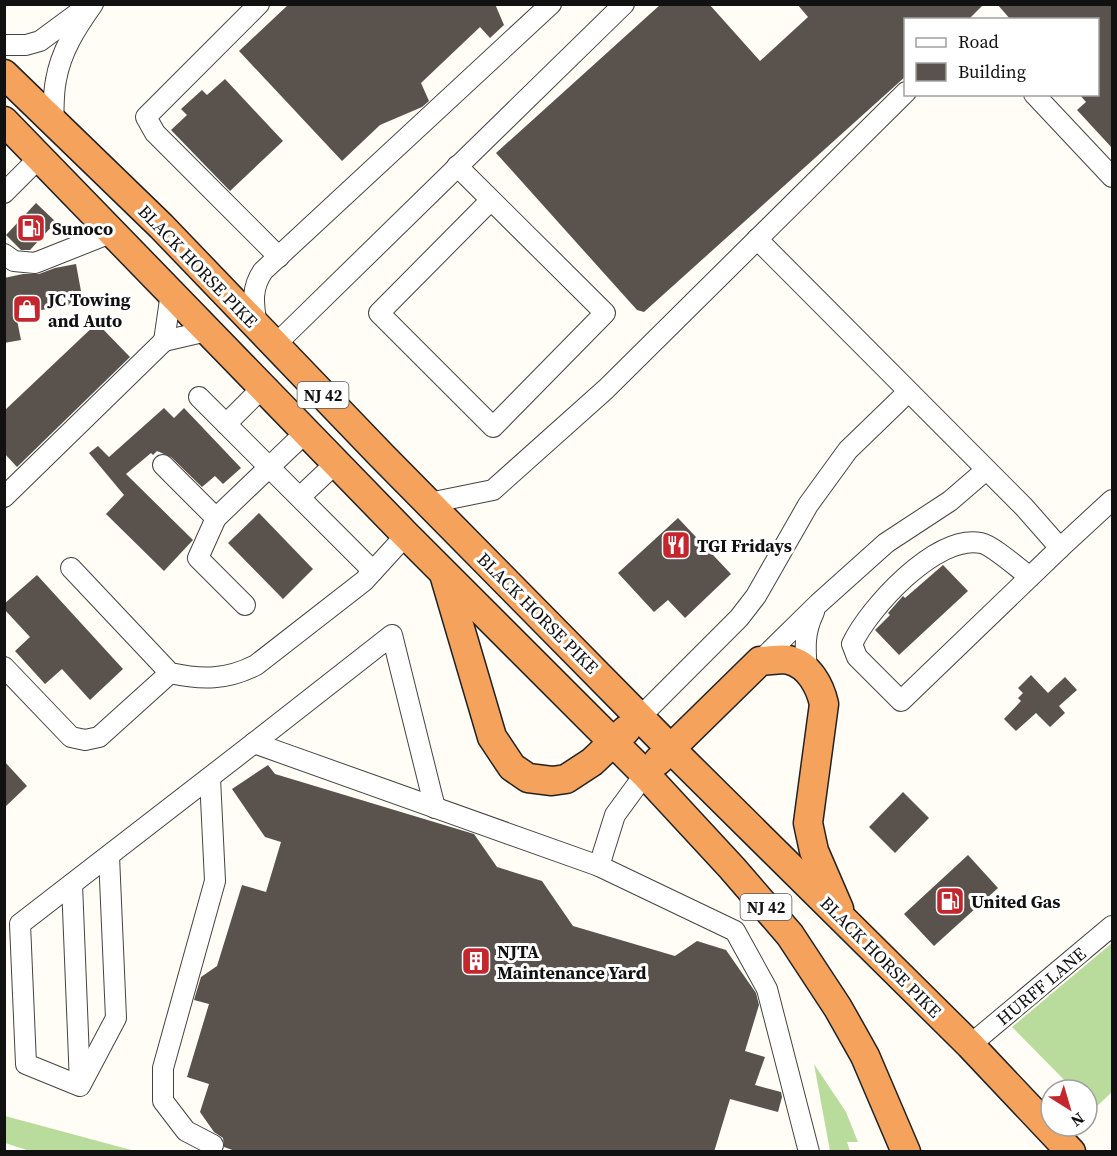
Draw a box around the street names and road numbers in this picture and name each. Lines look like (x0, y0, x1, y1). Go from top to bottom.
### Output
street label: BLACK HORSE PIKE (133, 199, 263, 333)
road number: NJ 42 (298, 382, 348, 408)
street label: BLACK HORSE PIKE (472, 547, 604, 679)
street label: BLACK HORSE PIKE (815, 891, 947, 1023)
road number: NJ 42 (740, 894, 792, 920)
street label: HURFF LANE (991, 941, 1091, 1031)

